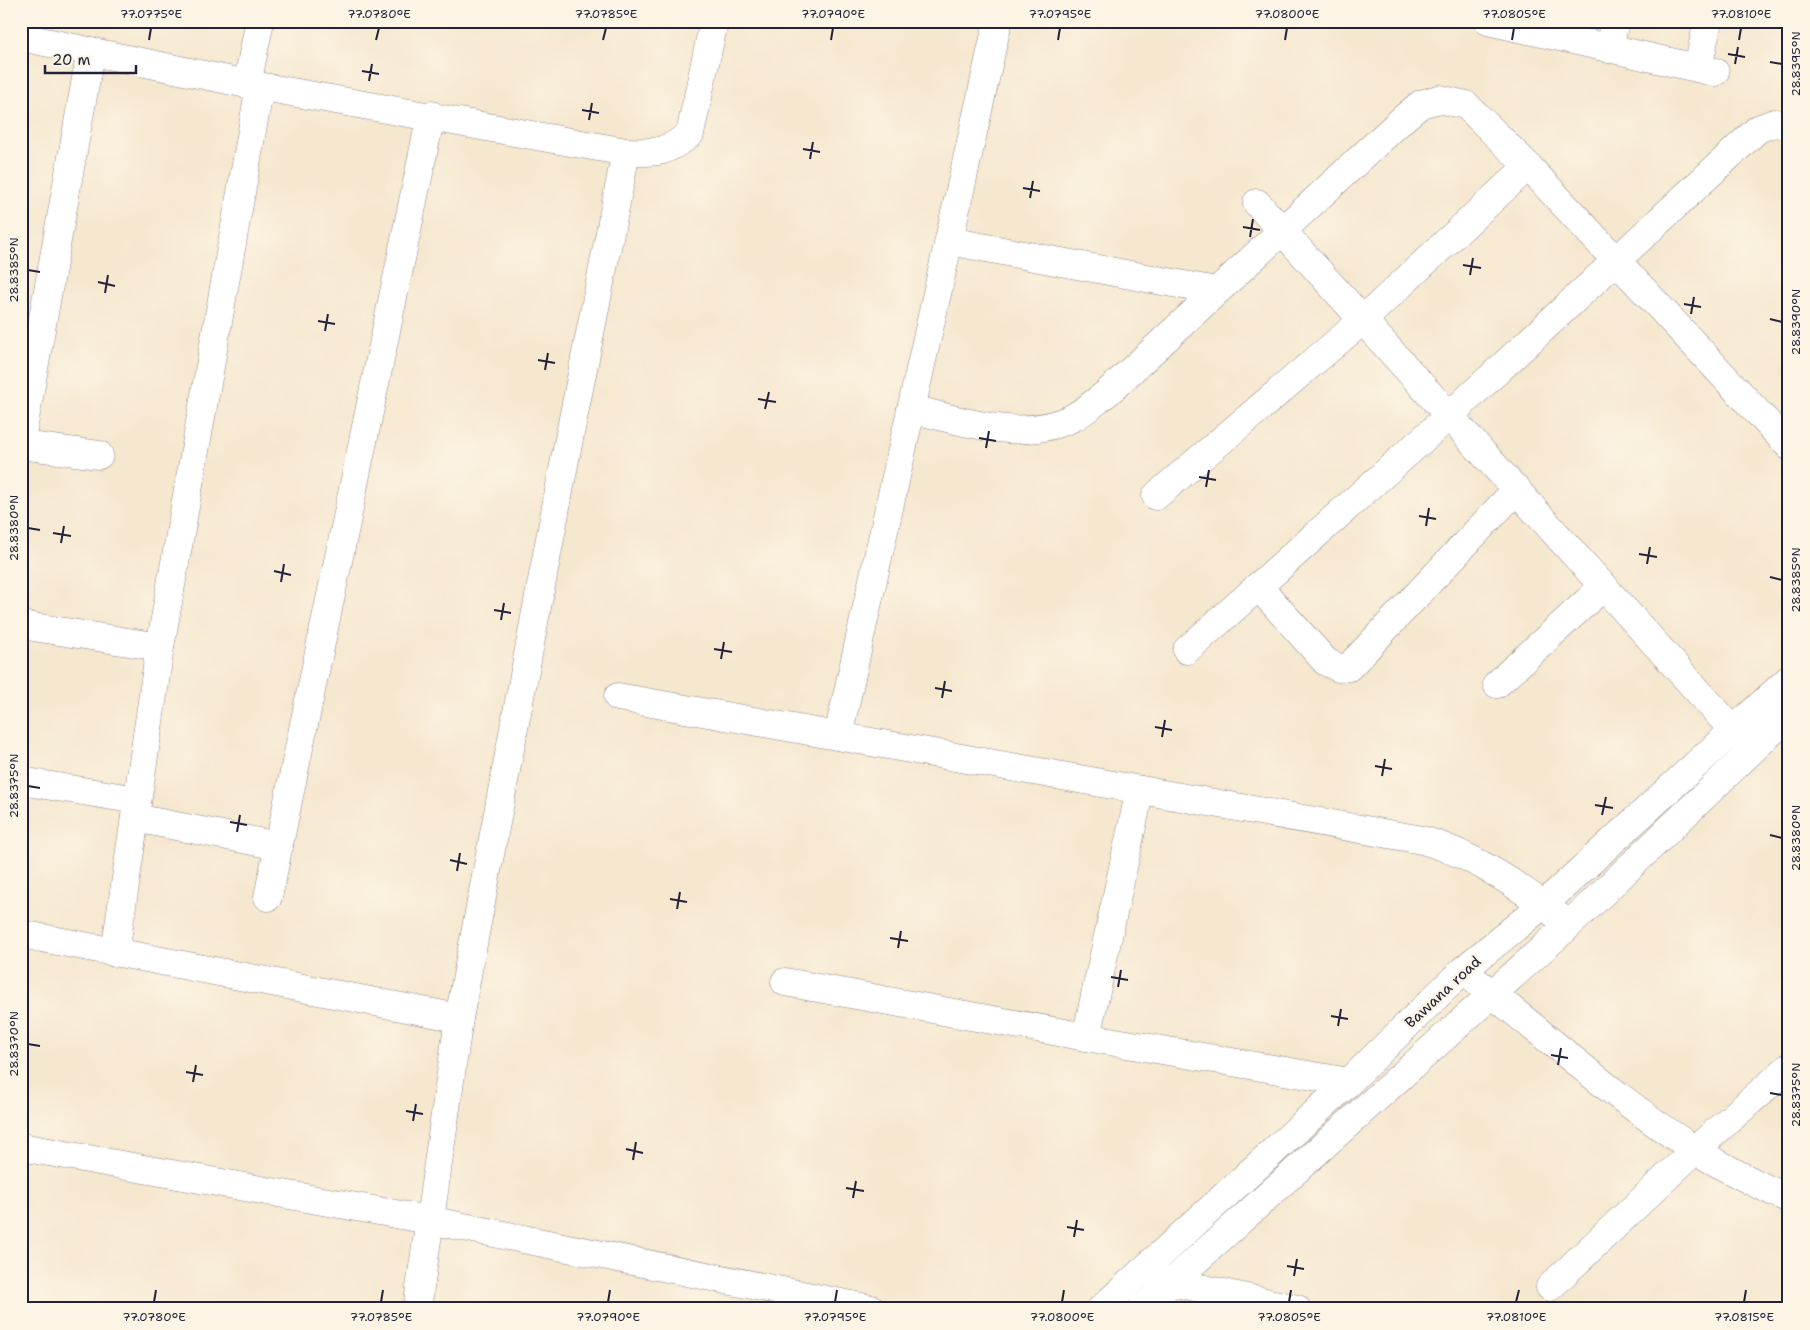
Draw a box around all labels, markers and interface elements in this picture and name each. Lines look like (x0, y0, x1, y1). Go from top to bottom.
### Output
text: 77.0775°E (120, 6, 182, 22)
text: 77.0780°E (347, 6, 411, 22)
text: 77.0785°E (575, 6, 637, 22)
text: 77.0790°E (801, 6, 865, 22)
text: 77.0795°E (1029, 6, 1091, 22)
text: 77.0800°E (1255, 6, 1319, 22)
text: 77.0805°E (1482, 6, 1546, 22)
text: 77.0810°E (1711, 6, 1771, 22)
text: 28.8395°N (1788, 31, 1804, 97)
scale bar (45, 42, 136, 74)
text: 20 m (52, 50, 91, 70)
text: 28.8385°N (6, 237, 22, 303)
text: 28.8390°N (1788, 289, 1804, 355)
text: 28.8380°N (6, 495, 22, 561)
text: 28.8385°N (1788, 547, 1804, 613)
text: 28.8375°N (6, 754, 22, 818)
text: 28.8380°N (1788, 805, 1804, 871)
street label: Bawana road (1401, 951, 1486, 1033)
text: 28.8370°N (6, 1011, 22, 1077)
text: 28.8375°N (1788, 1063, 1804, 1127)
text: 77.0780°E (122, 1309, 186, 1325)
text: 77.0785°E (350, 1309, 412, 1325)
text: 77.0790°E (576, 1309, 640, 1325)
text: 77.0795°E (804, 1309, 866, 1325)
text: 77.0800°E (1030, 1309, 1094, 1325)
text: 77.0805°E (1257, 1309, 1321, 1325)
text: 77.0810°E (1486, 1309, 1546, 1325)
text: 77.0815°E (1714, 1309, 1774, 1325)

